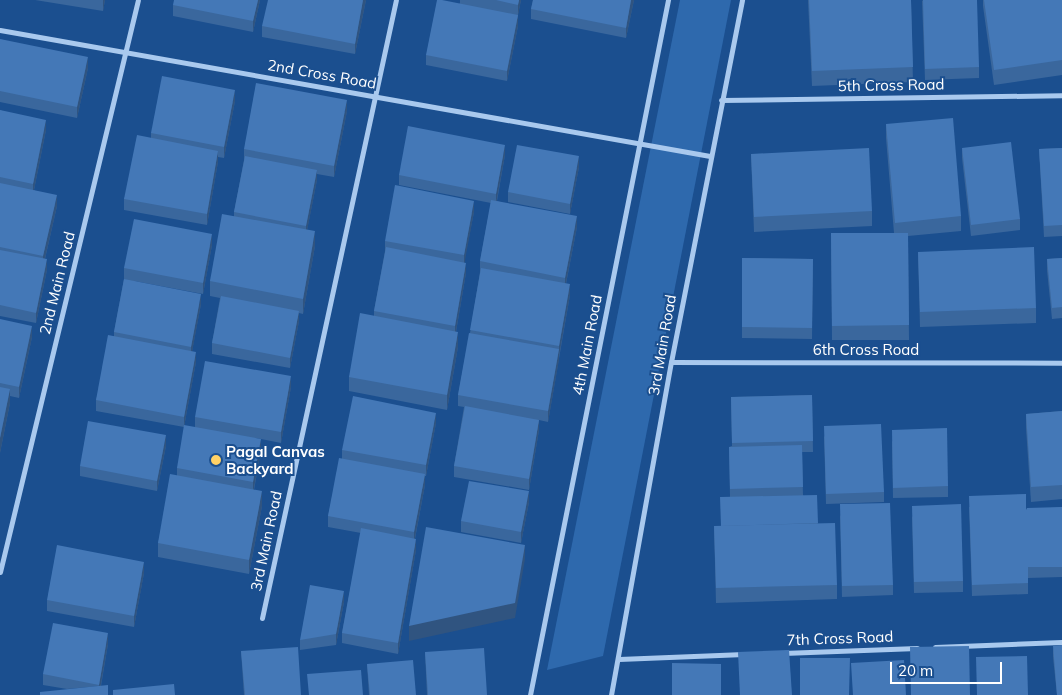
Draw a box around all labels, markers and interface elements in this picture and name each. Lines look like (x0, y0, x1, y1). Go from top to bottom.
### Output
street label: 2nd Cross Road (266, 56, 378, 92)
street label: 5th Cross Road (838, 75, 944, 95)
street label: 2nd Main Road (35, 230, 79, 336)
street label: 4th Main Road (568, 293, 606, 397)
street label: 3rd Main Road (644, 293, 680, 397)
street label: 6th Cross Road (813, 341, 919, 359)
place label: Pagal Canvas Backyard (226, 442, 325, 477)
marker: Pagal Canvas Backyard (210, 454, 222, 466)
street label: 3rd Main Road (247, 489, 285, 593)
street label: 7th Cross Road (786, 627, 894, 649)
scale bar (892, 652, 1004, 684)
text: 20 m (898, 661, 933, 680)

